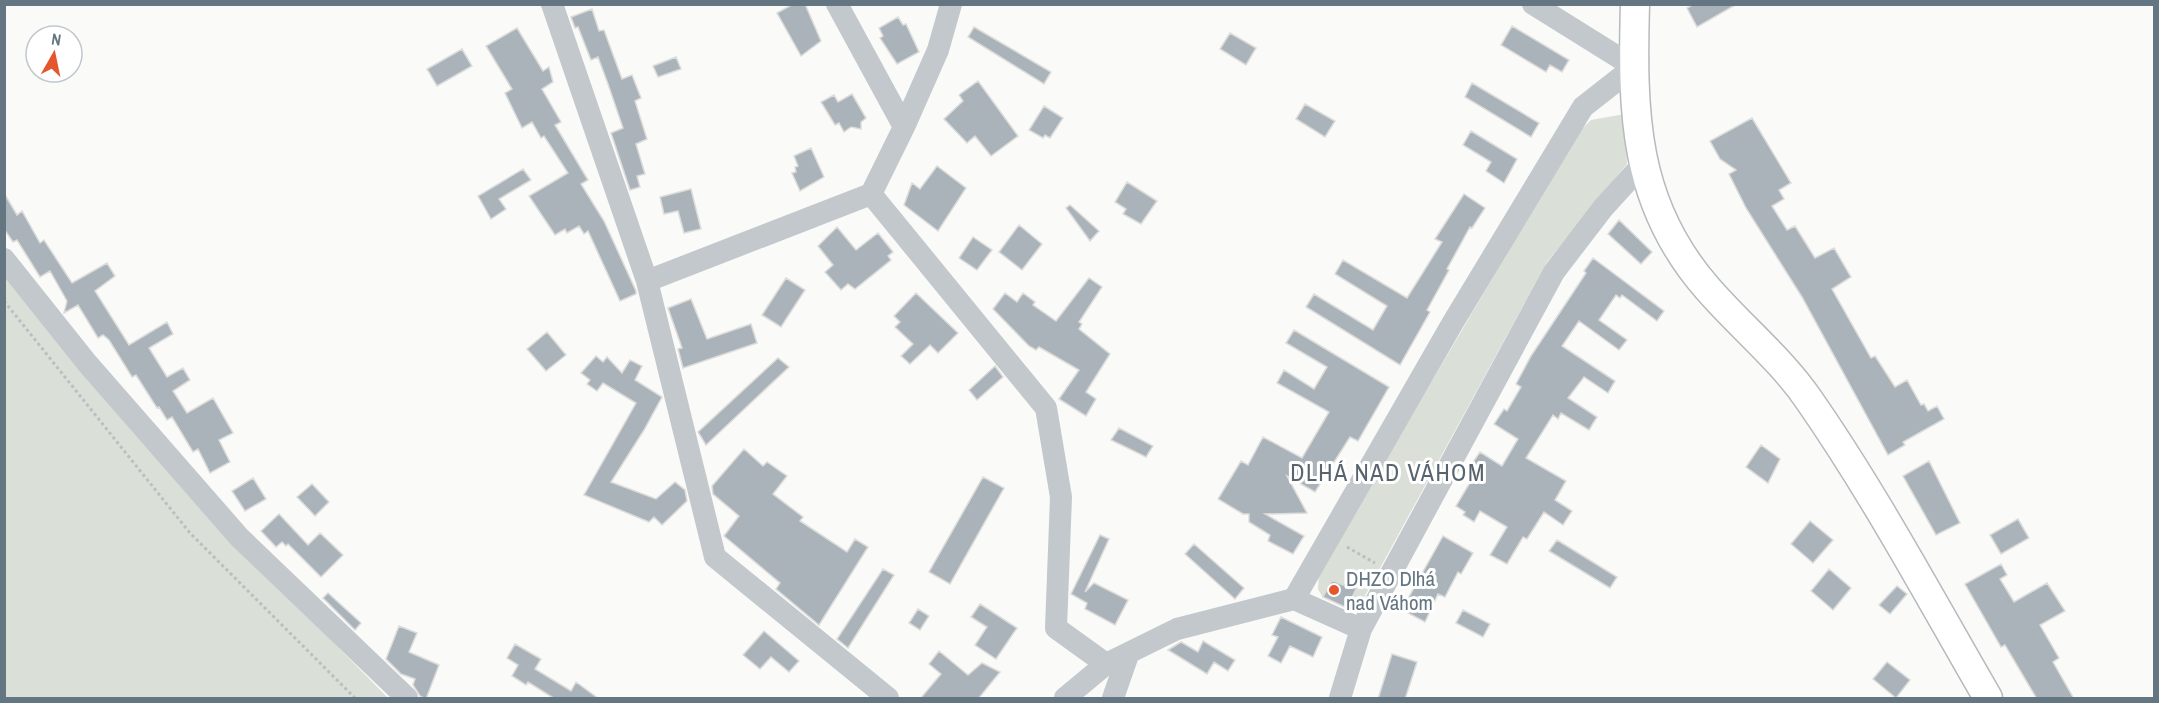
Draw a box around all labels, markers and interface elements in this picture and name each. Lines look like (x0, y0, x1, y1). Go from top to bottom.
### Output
north arrow (24, 24, 84, 84)
text: N (50, 28, 63, 51)
district label: DLHÁ NAD VÁHOM (1290, 456, 1486, 488)
place label: DHZO Dlhá nad Váhom (1346, 564, 1435, 617)
marker: DHZO Dlhá nad Váhom (1327, 583, 1341, 597)

